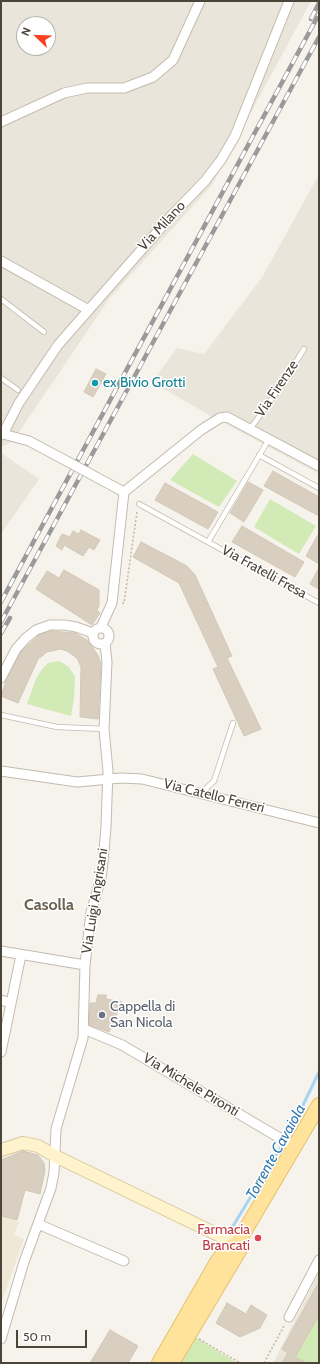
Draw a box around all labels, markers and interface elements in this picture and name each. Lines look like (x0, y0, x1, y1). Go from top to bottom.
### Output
north arrow (16, 16, 56, 56)
text: N (18, 25, 34, 38)
street label: Via Milano (135, 198, 189, 254)
street label: Via Firenze (252, 357, 302, 421)
place label: ex Bivio Grotti (103, 375, 185, 391)
marker: ex Bivio Grotti (90, 378, 100, 388)
street label: Via Fratelli Fresa (218, 542, 310, 602)
street label: Via Catello Ferreri (162, 775, 266, 817)
street label: Via Luigi Angrisani (78, 847, 112, 955)
district label: Casolla (24, 895, 74, 915)
place label: Cappella di San Nicola (110, 999, 175, 1032)
marker: Cappella di San Nicola (97, 1010, 107, 1020)
street label: Via Michele Pironti (140, 1050, 242, 1120)
water label: Torrente Cavaiola (242, 1101, 310, 1203)
place label: Farmacia Brancati (197, 1222, 250, 1254)
marker: Farmacia Brancati (253, 1233, 263, 1243)
scale bar (18, 1322, 89, 1348)
text: 50 m (23, 1329, 51, 1344)

